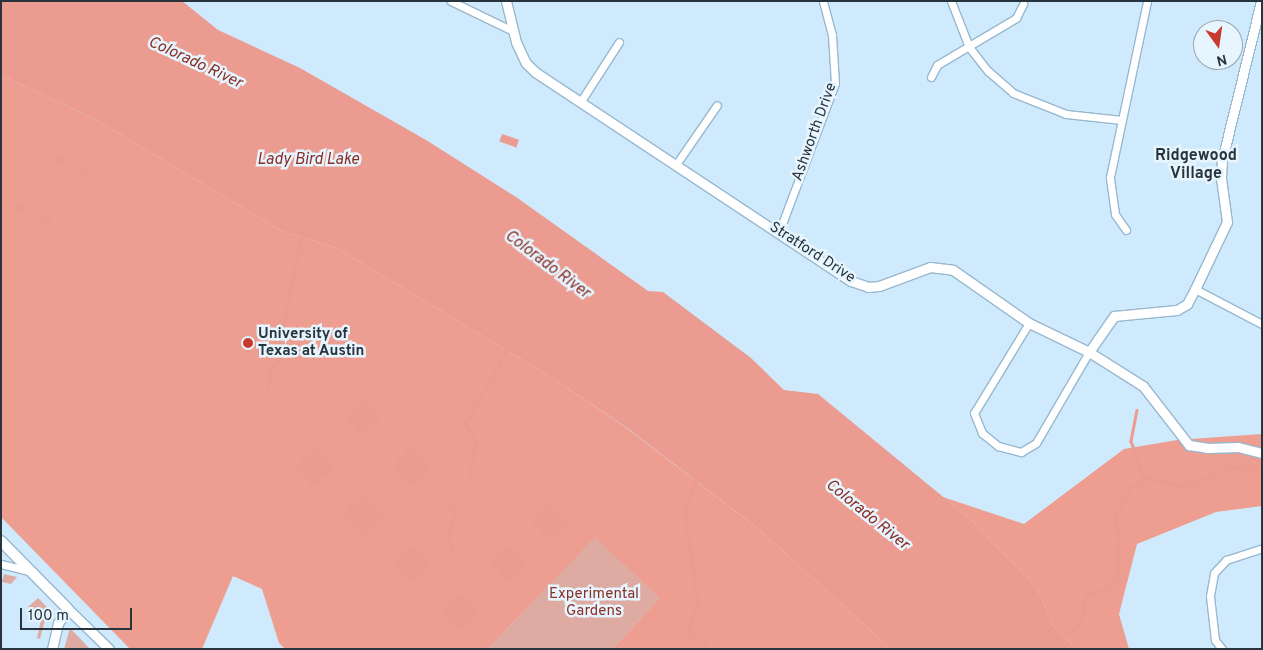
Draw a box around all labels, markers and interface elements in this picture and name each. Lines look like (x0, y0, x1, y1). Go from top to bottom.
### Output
north arrow (1193, 20, 1243, 70)
water label: Colorado River (145, 33, 245, 93)
text: N (1215, 50, 1228, 69)
street label: Ashworth Drive (789, 80, 841, 184)
district label: Ridgewood Village (1155, 146, 1237, 184)
water label: Lady Bird Lake (257, 150, 359, 170)
street label: Stratford Drive (766, 219, 858, 287)
water label: Colorado River (501, 227, 593, 303)
place label: University of Texas at Austin (258, 325, 365, 360)
marker: University of Texas at Austin (242, 337, 254, 349)
water label: Colorado River (821, 475, 913, 555)
park label: Experimental Gardens (549, 585, 639, 620)
scale bar (22, 598, 135, 630)
text: 100 m (28, 607, 69, 626)

